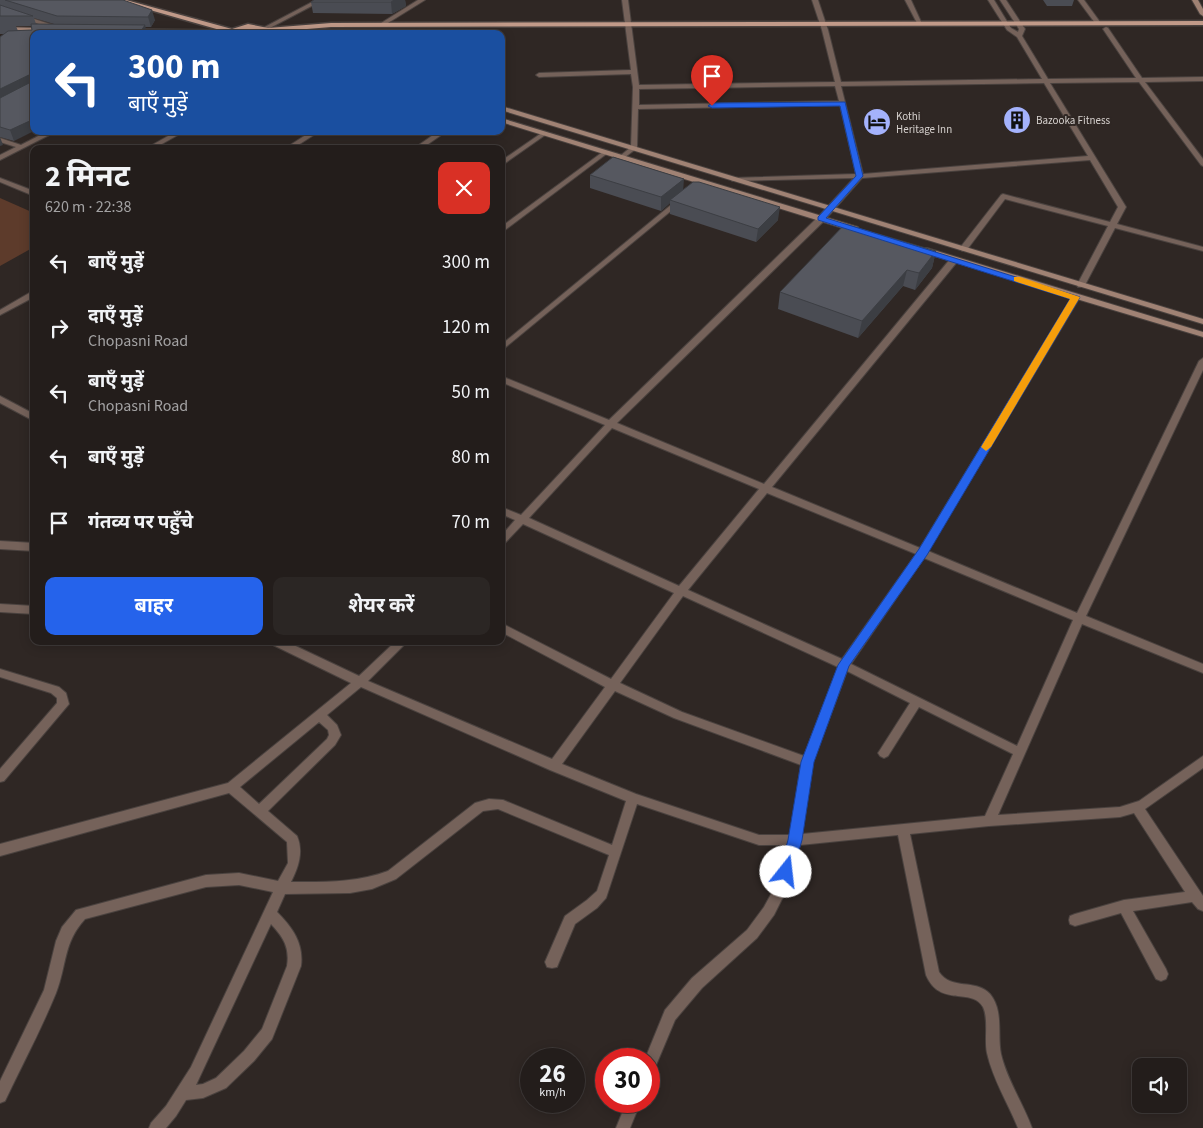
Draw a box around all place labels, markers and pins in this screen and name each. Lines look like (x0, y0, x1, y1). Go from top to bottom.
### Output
pin (691, 55, 733, 106)
building icon: Bazooka Fitness (1002, 105, 1032, 135)
hotel icon: Kothi Heritage Inn (862, 107, 892, 137)
place label: Kothi Heritage Inn (896, 109, 952, 137)
place label: Bazooka Fitness (1036, 113, 1111, 128)

